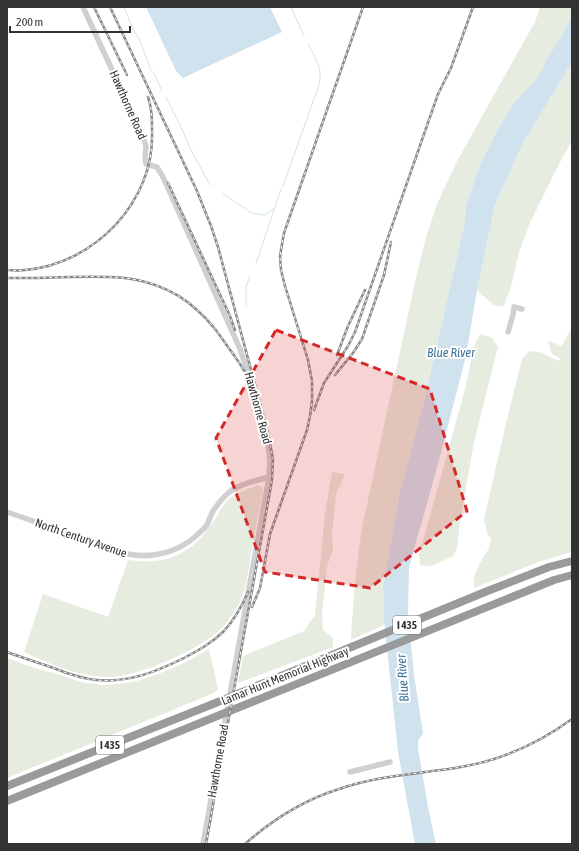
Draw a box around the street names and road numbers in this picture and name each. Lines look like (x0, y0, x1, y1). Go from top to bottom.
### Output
street label: Hawthorne Road (107, 68, 149, 142)
street label: Hawthorne Road (242, 370, 274, 446)
street label: North Century Avenue (33, 516, 129, 560)
road number: I 435 (393, 616, 421, 634)
street label: Lamar Hunt Memorial Highway (219, 644, 351, 708)
street label: Hawthorne Road (205, 723, 231, 799)
road number: I 435 (96, 736, 124, 754)

